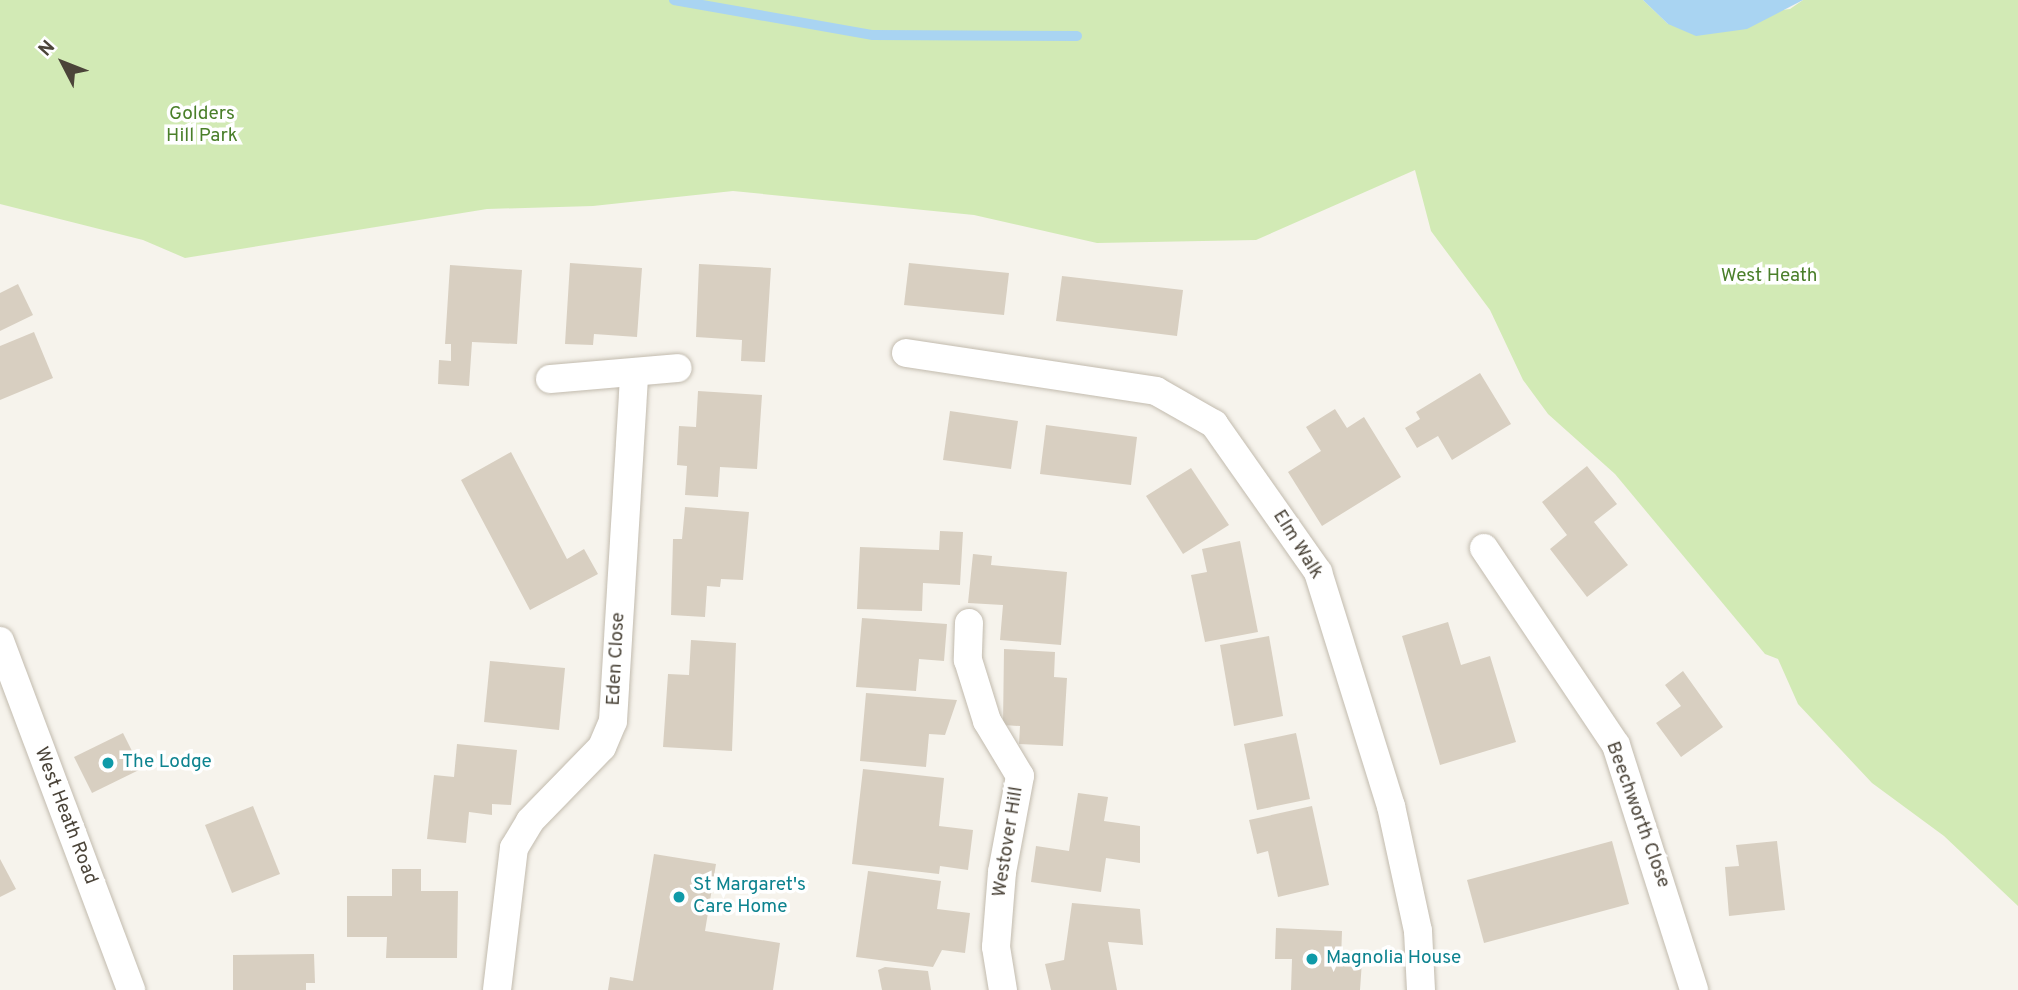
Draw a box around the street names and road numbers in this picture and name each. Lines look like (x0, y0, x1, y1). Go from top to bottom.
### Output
street label: Elm Walk (1267, 506, 1327, 584)
street label: Eden Close (603, 612, 631, 706)
street label: Beechworth Close (1600, 739, 1674, 891)
street label: West Heath Road (28, 744, 102, 888)
street label: Westover Hill (989, 785, 1029, 899)

